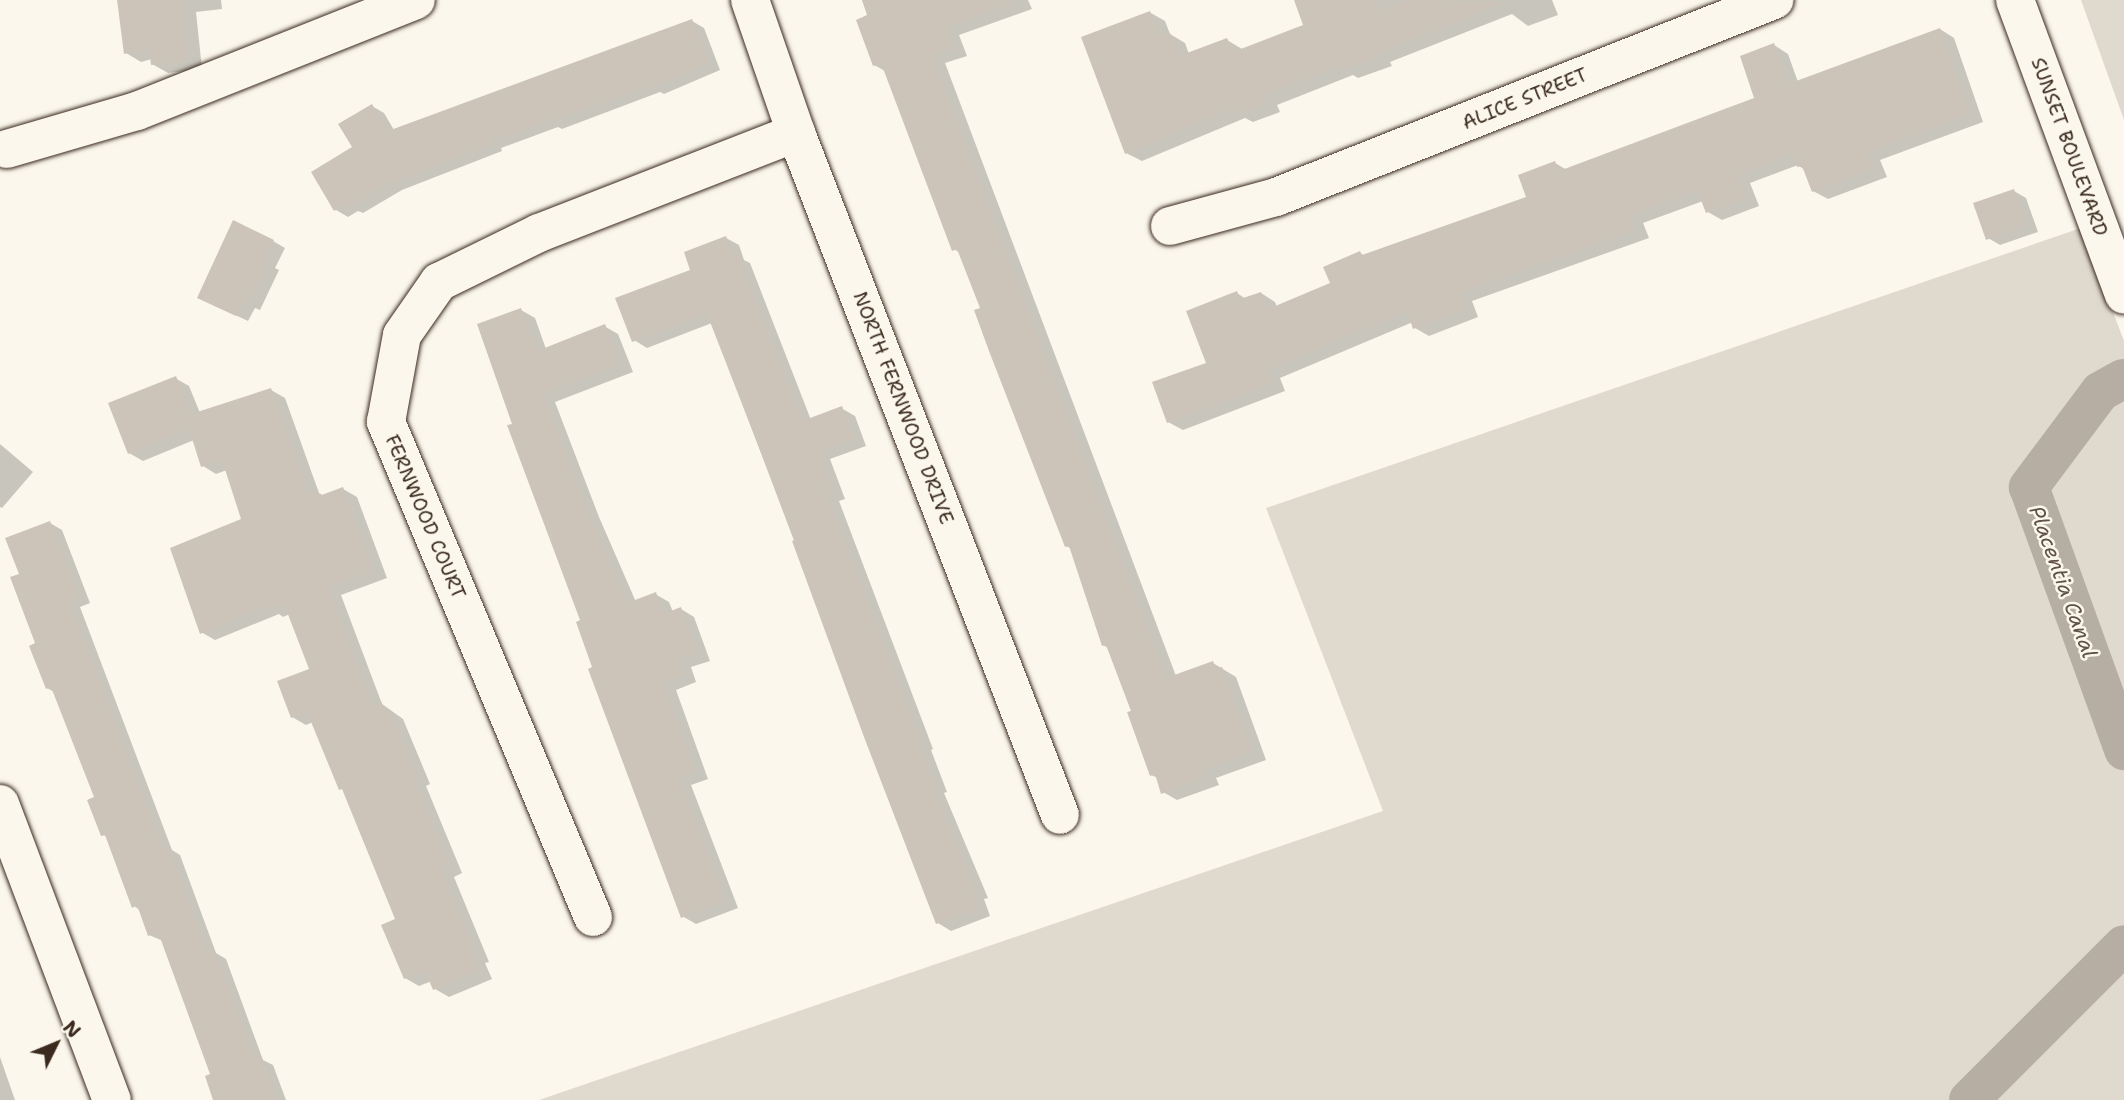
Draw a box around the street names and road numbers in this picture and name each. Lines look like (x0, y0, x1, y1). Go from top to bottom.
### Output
street label: SUNSET BOULEVARD (2026, 55, 2112, 239)
street label: ALICE STREET (1459, 63, 1591, 135)
street label: NORTH FERNWOOD DRIVE (848, 289, 958, 527)
street label: FERNWOOD COURT (380, 431, 470, 603)

